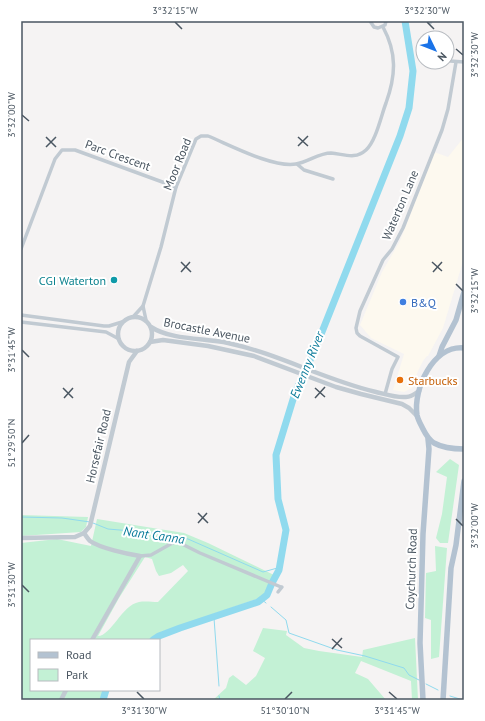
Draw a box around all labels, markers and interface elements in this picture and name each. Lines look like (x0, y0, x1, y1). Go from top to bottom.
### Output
text: 3°32'15"W (152, 4, 199, 17)
text: 3°32'30"W (404, 4, 451, 17)
north arrow (415, 30, 455, 70)
text: 3°32'30"W (468, 31, 481, 78)
text: N (435, 49, 450, 64)
text: 3°32'00"W (5, 91, 18, 138)
street label: Parc Crescent (83, 136, 153, 174)
street label: Moor Road (160, 136, 194, 192)
street label: Waterton Lane (379, 168, 421, 242)
text: 3°32'15"W (468, 267, 481, 314)
place label: CGI Waterton (39, 273, 106, 288)
marker: CGI Waterton (109, 275, 119, 285)
place label: B&Q (411, 295, 437, 310)
marker: B&Q (398, 297, 408, 307)
street label: Brocastle Avenue (162, 314, 252, 346)
text: 3°31'45"W (5, 326, 18, 373)
water label: Ewenny River (286, 329, 328, 401)
place label: Starbucks (408, 373, 458, 388)
marker: Starbucks (395, 375, 405, 385)
street label: Horsefair Road (82, 408, 114, 484)
text: 51°29'50"N (5, 418, 18, 468)
text: 3°32'00"W (468, 502, 481, 549)
water label: Nant Canna (122, 522, 186, 548)
street label: Coychurch Road (402, 528, 420, 610)
text: 3°31'30"W (5, 561, 18, 608)
legend (30, 639, 160, 691)
text: Road (66, 647, 91, 662)
text: Park (66, 667, 88, 682)
text: 3°31'30"W (121, 704, 168, 717)
text: 51°30'10"N (260, 704, 310, 717)
text: 3°31'45"W (374, 704, 421, 717)

